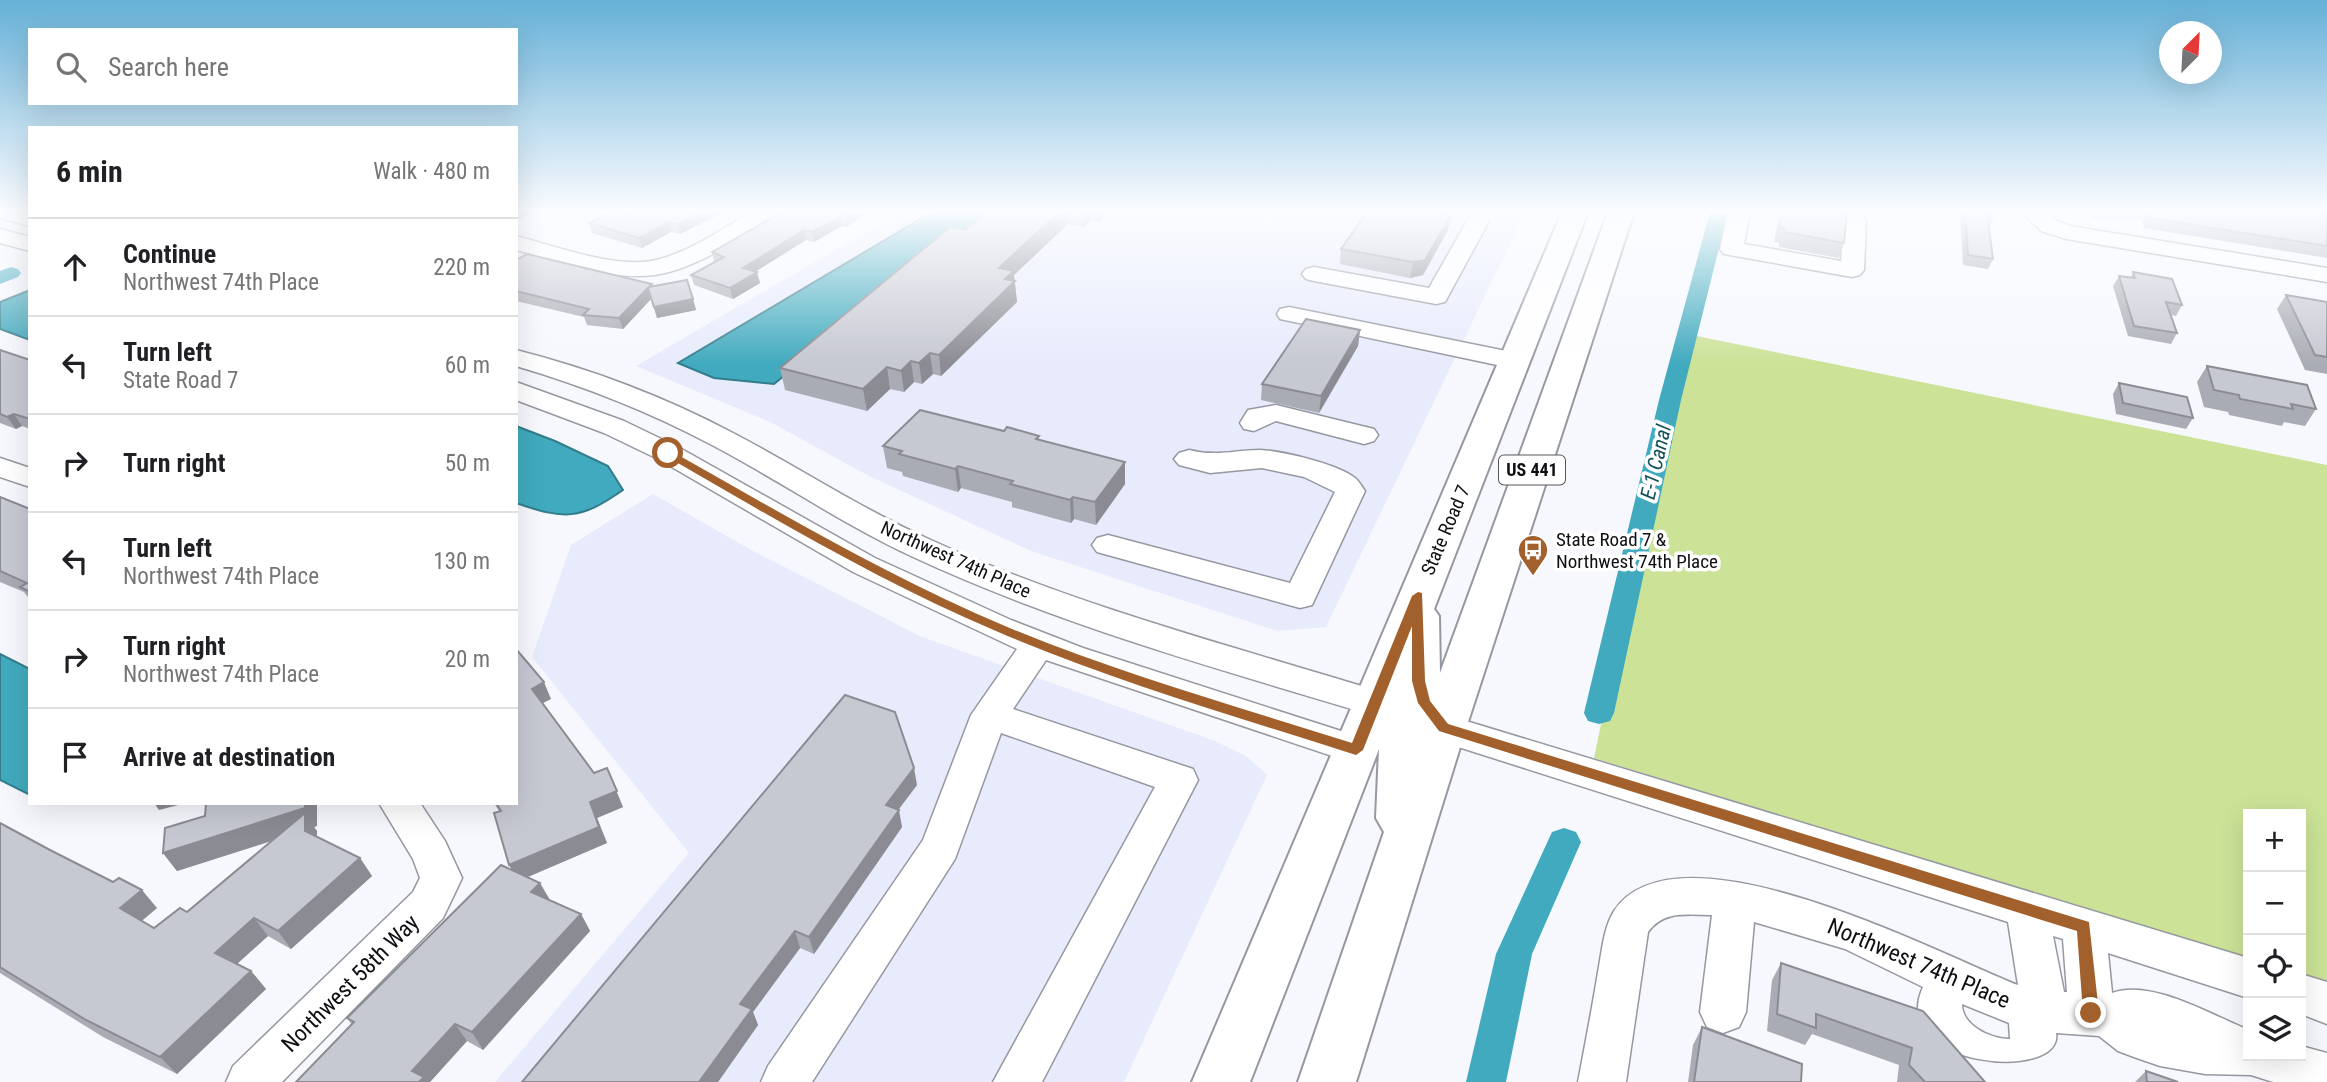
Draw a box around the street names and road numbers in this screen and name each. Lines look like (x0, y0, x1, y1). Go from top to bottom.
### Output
road number: US 441 (1499, 456, 1565, 484)
street label: State Road 7 (1416, 482, 1475, 579)
street label: Northwest 74th Place (877, 516, 1034, 603)
street label: Northwest 58th Way (276, 909, 425, 1058)
street label: Northwest 74th Place (1823, 913, 2014, 1014)

